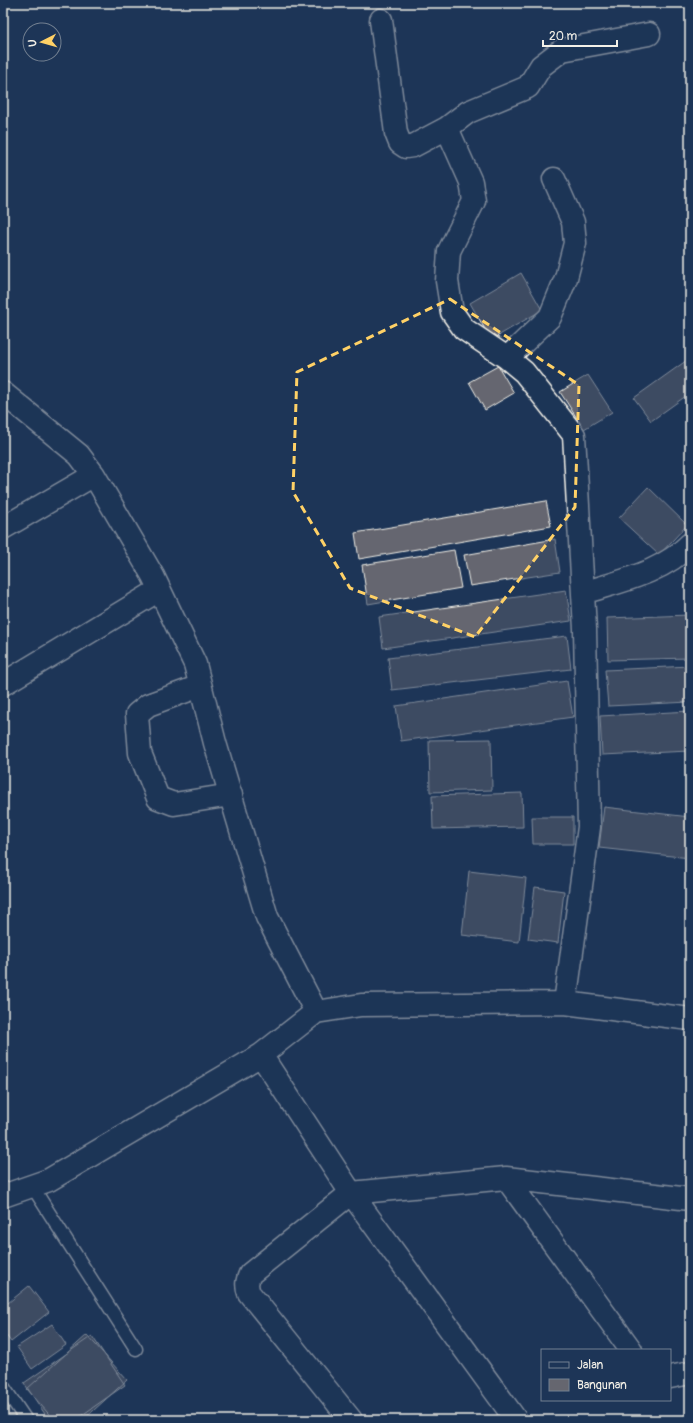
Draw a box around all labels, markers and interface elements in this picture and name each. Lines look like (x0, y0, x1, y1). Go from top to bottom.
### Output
north arrow (22, 22, 62, 62)
scale bar (543, 22, 617, 48)
text: 20 m (549, 29, 578, 44)
text: U (26, 39, 39, 47)
legend (541, 1349, 671, 1401)
text: Jalan (577, 1358, 603, 1373)
text: Bangunan (577, 1378, 627, 1393)

